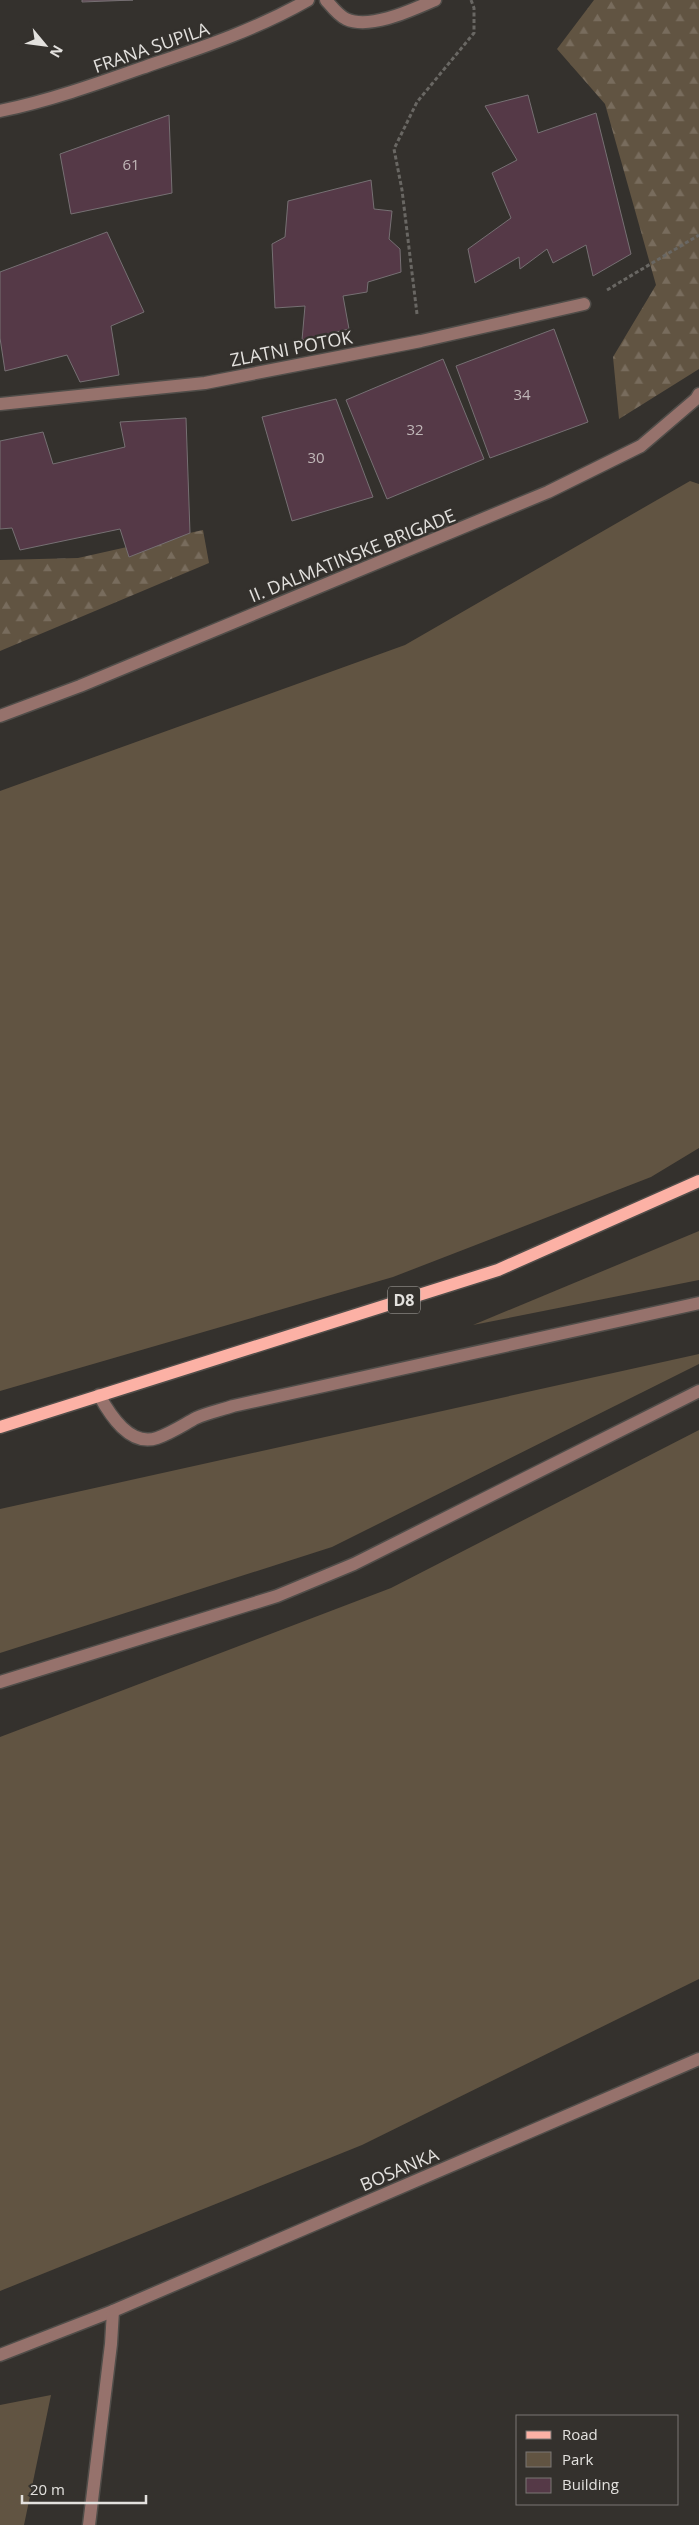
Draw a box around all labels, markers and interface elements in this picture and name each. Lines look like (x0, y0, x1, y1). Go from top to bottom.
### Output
street label: FRANA SUPILA (90, 16, 213, 78)
north arrow (20, 20, 70, 70)
text: N (46, 42, 68, 61)
house number: 61 (122, 154, 140, 174)
street label: ZLATNI POTOK (228, 324, 355, 372)
house number: 34 (513, 384, 531, 404)
house number: 32 (406, 419, 424, 439)
house number: 30 (307, 447, 325, 467)
street label: II. DALMATINSKE BRIGADE (245, 503, 459, 607)
road number: D8 (388, 1286, 420, 1314)
street label: BOSANKA (356, 2142, 442, 2196)
legend (516, 2415, 679, 2505)
text: Road (562, 2424, 598, 2444)
text: Park (562, 2449, 593, 2469)
scale bar (22, 2472, 146, 2504)
text: Building (562, 2474, 619, 2494)
text: 20 m (30, 2479, 65, 2499)

